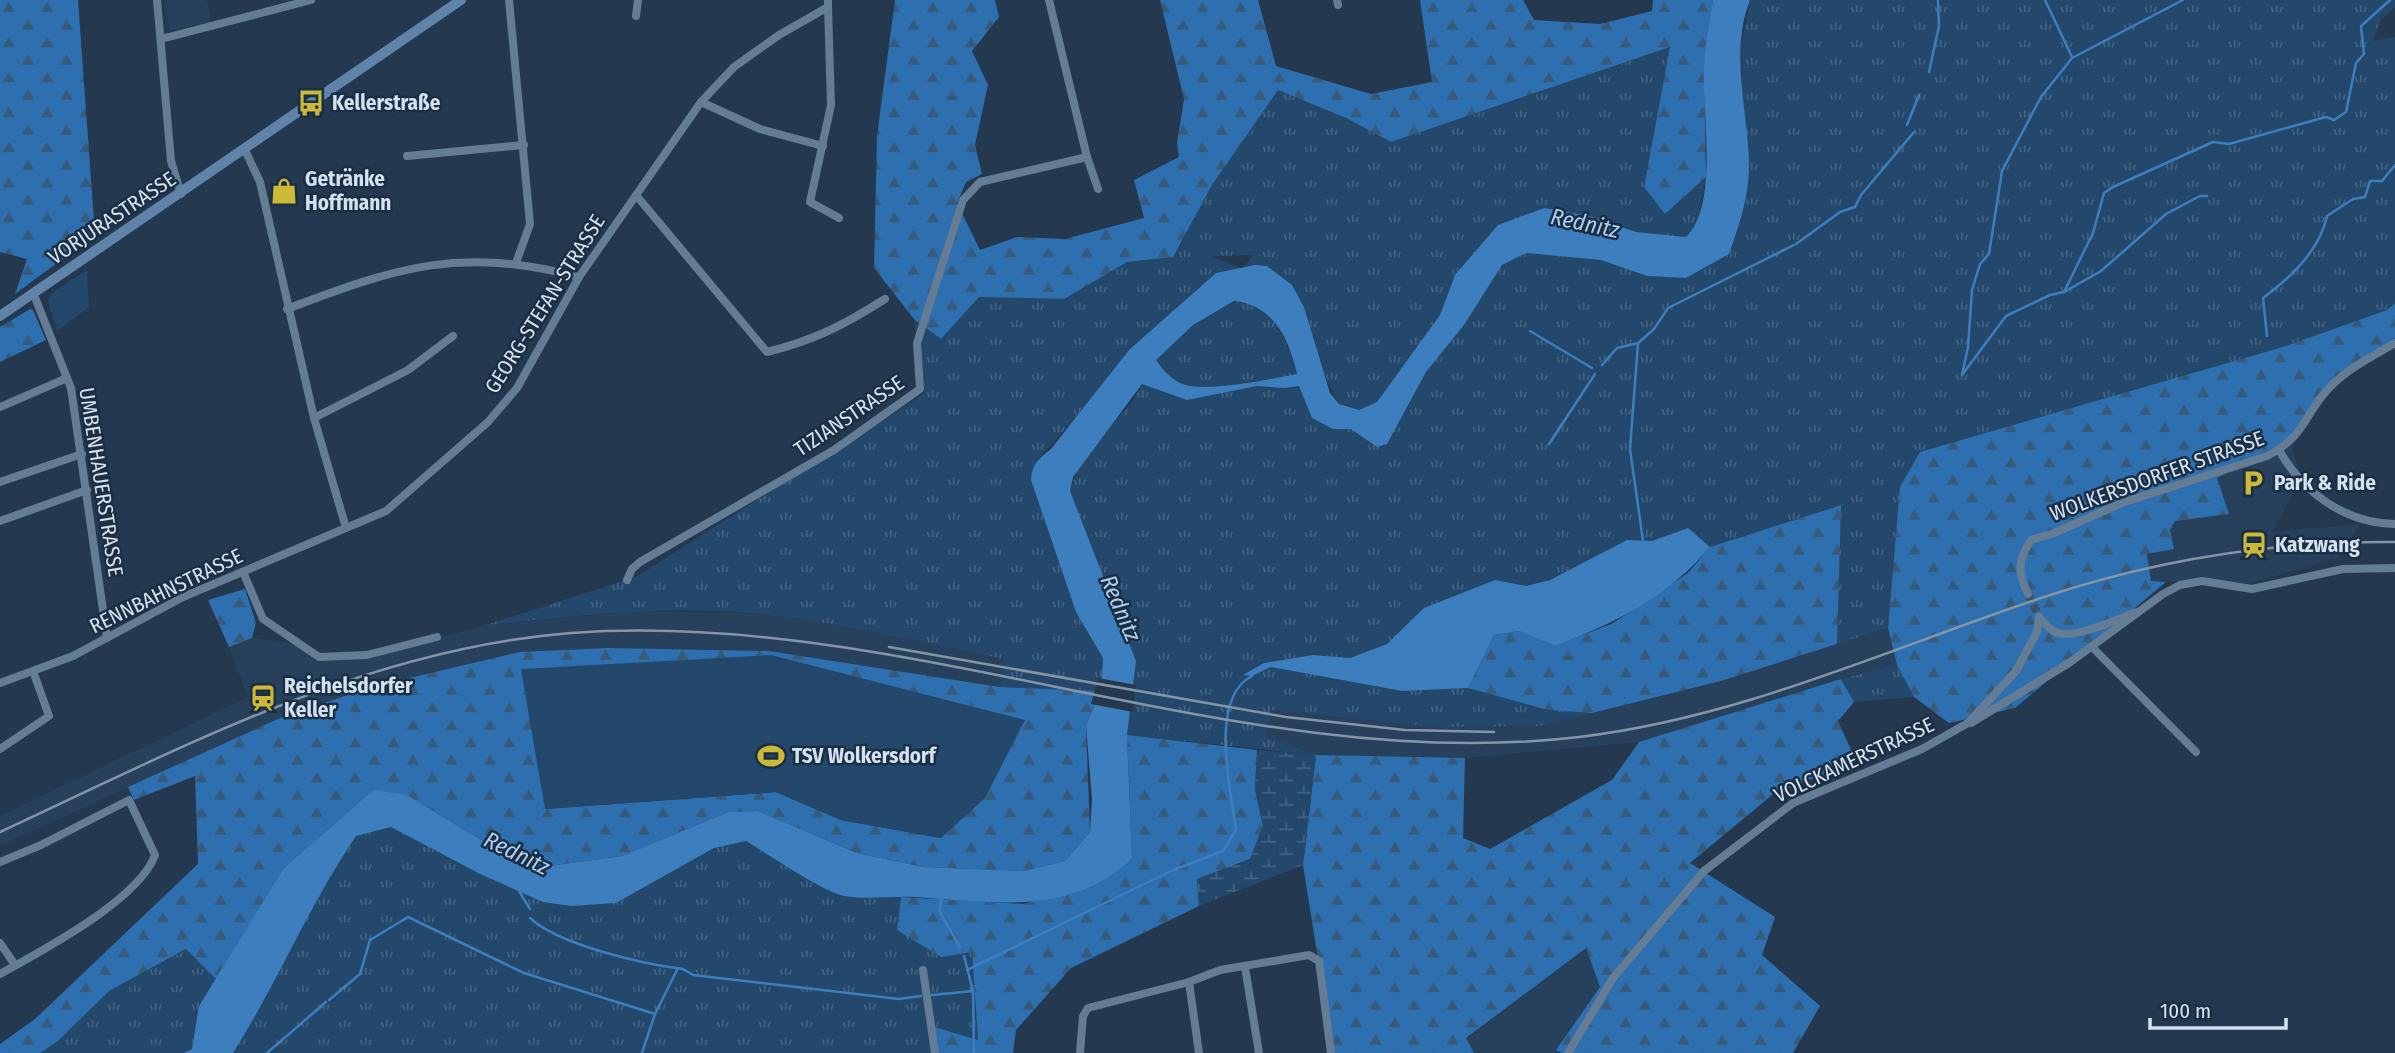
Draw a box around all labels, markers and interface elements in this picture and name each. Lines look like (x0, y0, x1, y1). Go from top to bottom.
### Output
bus stop icon: Kellerstraße (296, 88, 326, 118)
place label: Kellerstraße (332, 90, 441, 116)
street label: VORJURASTRASSE (43, 166, 181, 270)
place label: Getränke Hoffmann (305, 166, 391, 216)
shop icon: Getränke Hoffmann (269, 176, 299, 206)
water label: Rednitz (1548, 202, 1623, 244)
street label: GEORG-STEFAN-STRASSE (479, 210, 611, 398)
street label: TIZIANSTRASSE (789, 370, 909, 462)
street label: UMBENHAUERSTRASSE (73, 386, 129, 579)
street label: WOLKERSDORFER STRASSE (2046, 425, 2268, 527)
parking icon: Park & Ride (2238, 468, 2268, 498)
place label: Park & Ride (2274, 470, 2376, 496)
station icon: Katzwang (2239, 530, 2269, 560)
place label: Katzwang (2275, 532, 2360, 558)
street label: RENNBAHNSTRASSE (85, 543, 247, 639)
water label: Rednitz (1095, 571, 1148, 646)
place label: Reichelsdorfer Keller (284, 673, 413, 723)
station icon: Reichelsdorfer Keller (248, 683, 278, 713)
street label: VOLCKAMERSTRASSE (1770, 711, 1938, 808)
sports icon: TSV Wolkersdorf (756, 741, 786, 771)
place label: TSV Wolkersdorf (792, 743, 938, 769)
water label: Rednitz (480, 825, 555, 881)
scale bar (2150, 986, 2286, 1030)
text: 100 m (2160, 998, 2211, 1024)

